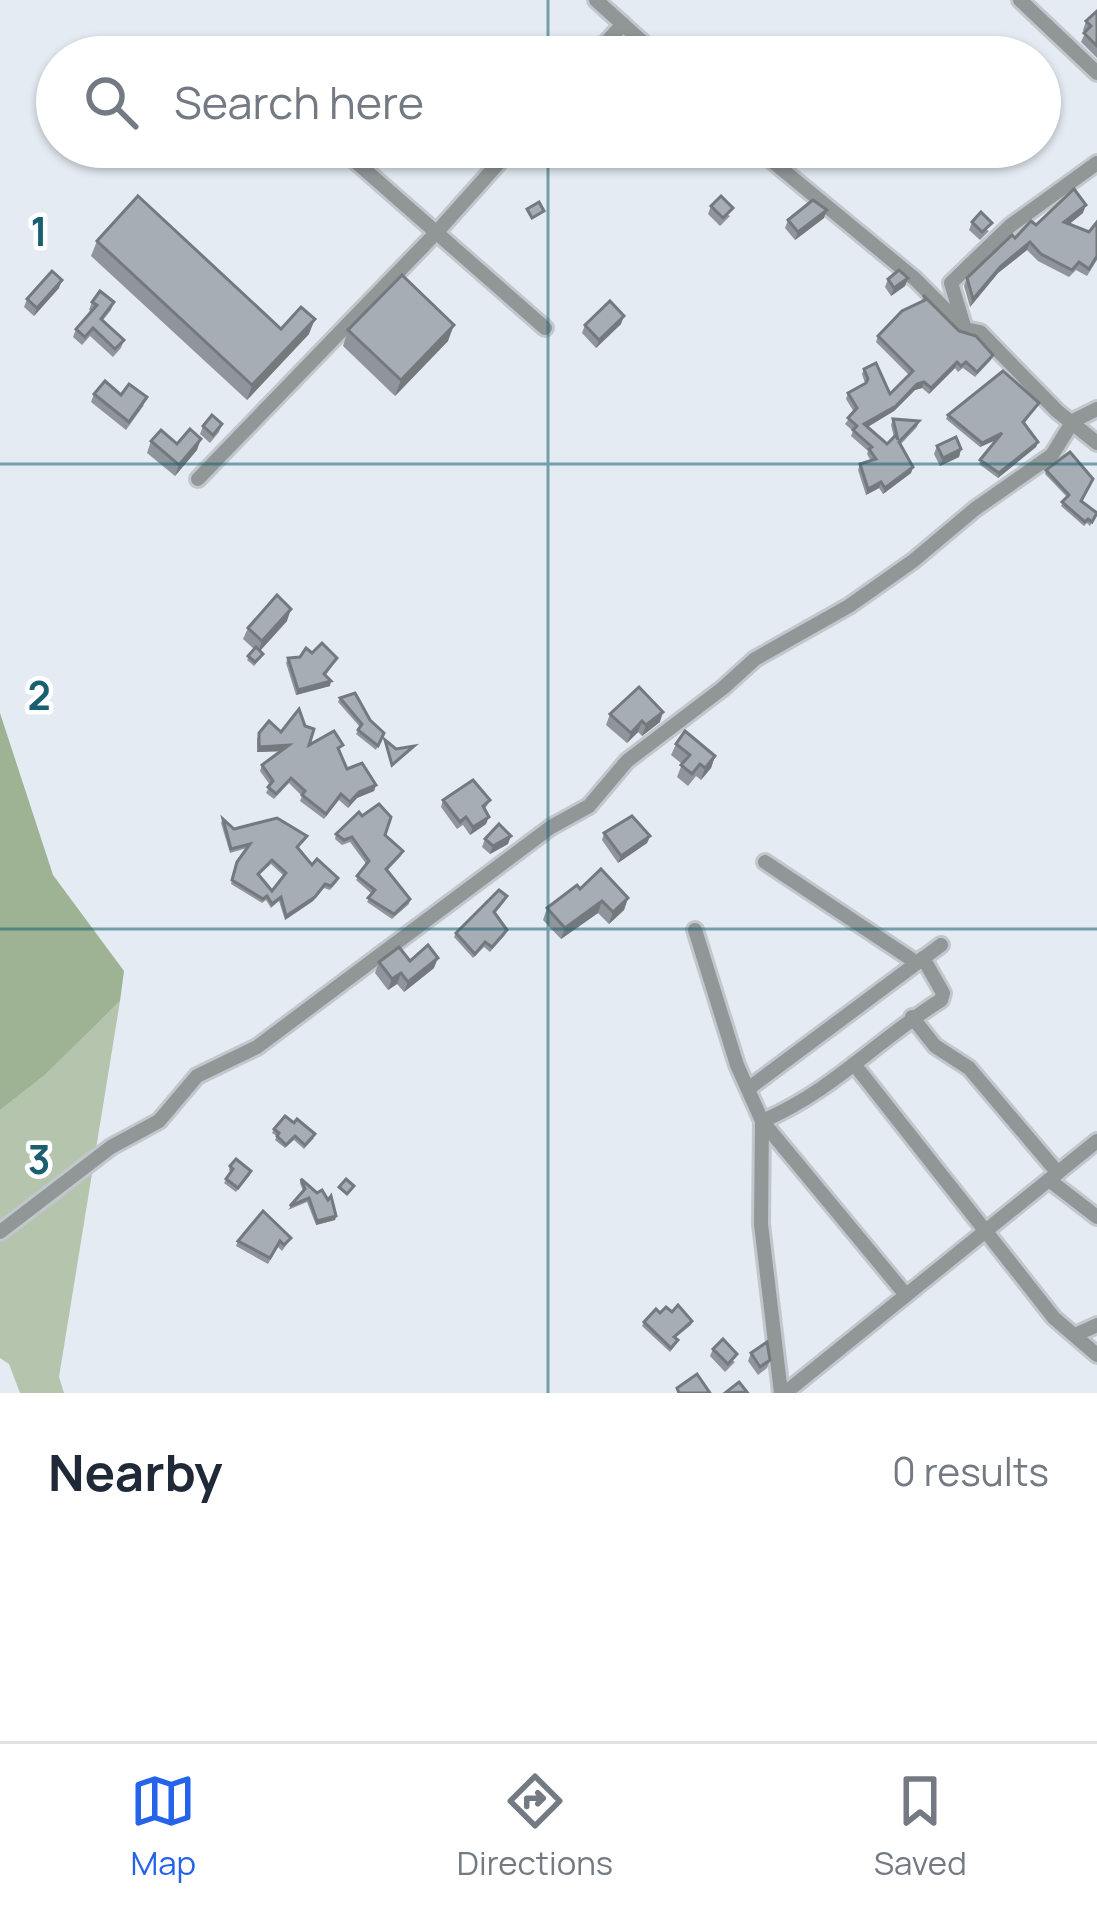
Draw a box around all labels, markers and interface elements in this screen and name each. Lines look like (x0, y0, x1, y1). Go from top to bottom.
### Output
search box (36, 36, 1061, 168)
icon: search (78, 69, 144, 135)
text: Search here (174, 71, 424, 133)
text: 1 (30, 204, 48, 258)
text: 2 (27, 668, 51, 722)
text: 3 (28, 1132, 50, 1186)
text: Nearby (48, 1437, 223, 1506)
text: 0 results (892, 1444, 1049, 1498)
tab: Map (130, 1768, 196, 1885)
tab: Directions (457, 1768, 613, 1885)
tab: Saved (874, 1768, 967, 1885)

